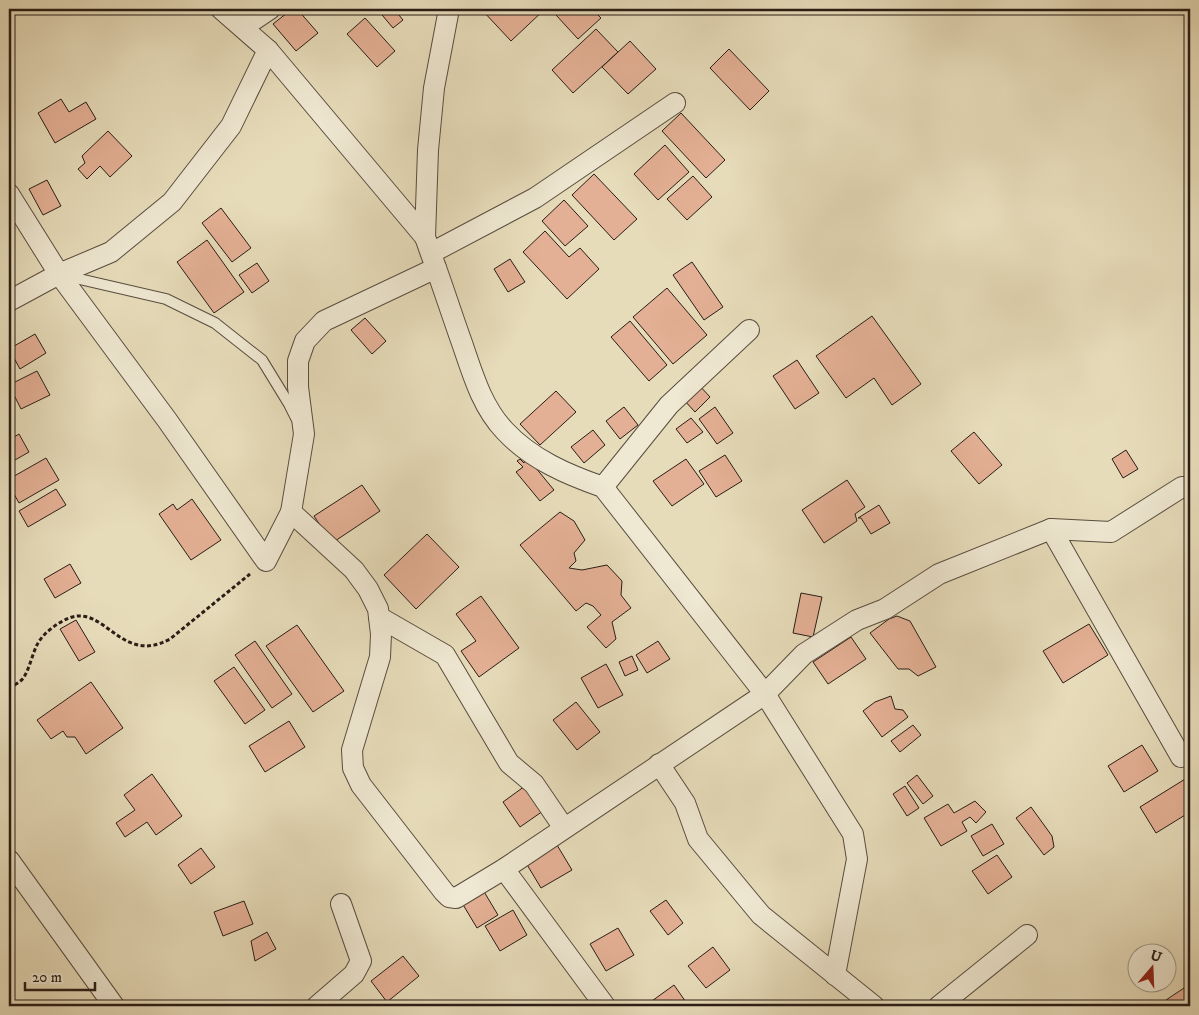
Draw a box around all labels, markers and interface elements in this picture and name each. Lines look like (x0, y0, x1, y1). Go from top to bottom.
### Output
north arrow (1126, 942, 1176, 992)
text: U (1148, 946, 1164, 967)
scale bar (25, 960, 95, 992)
text: 20 m (32, 968, 62, 987)

